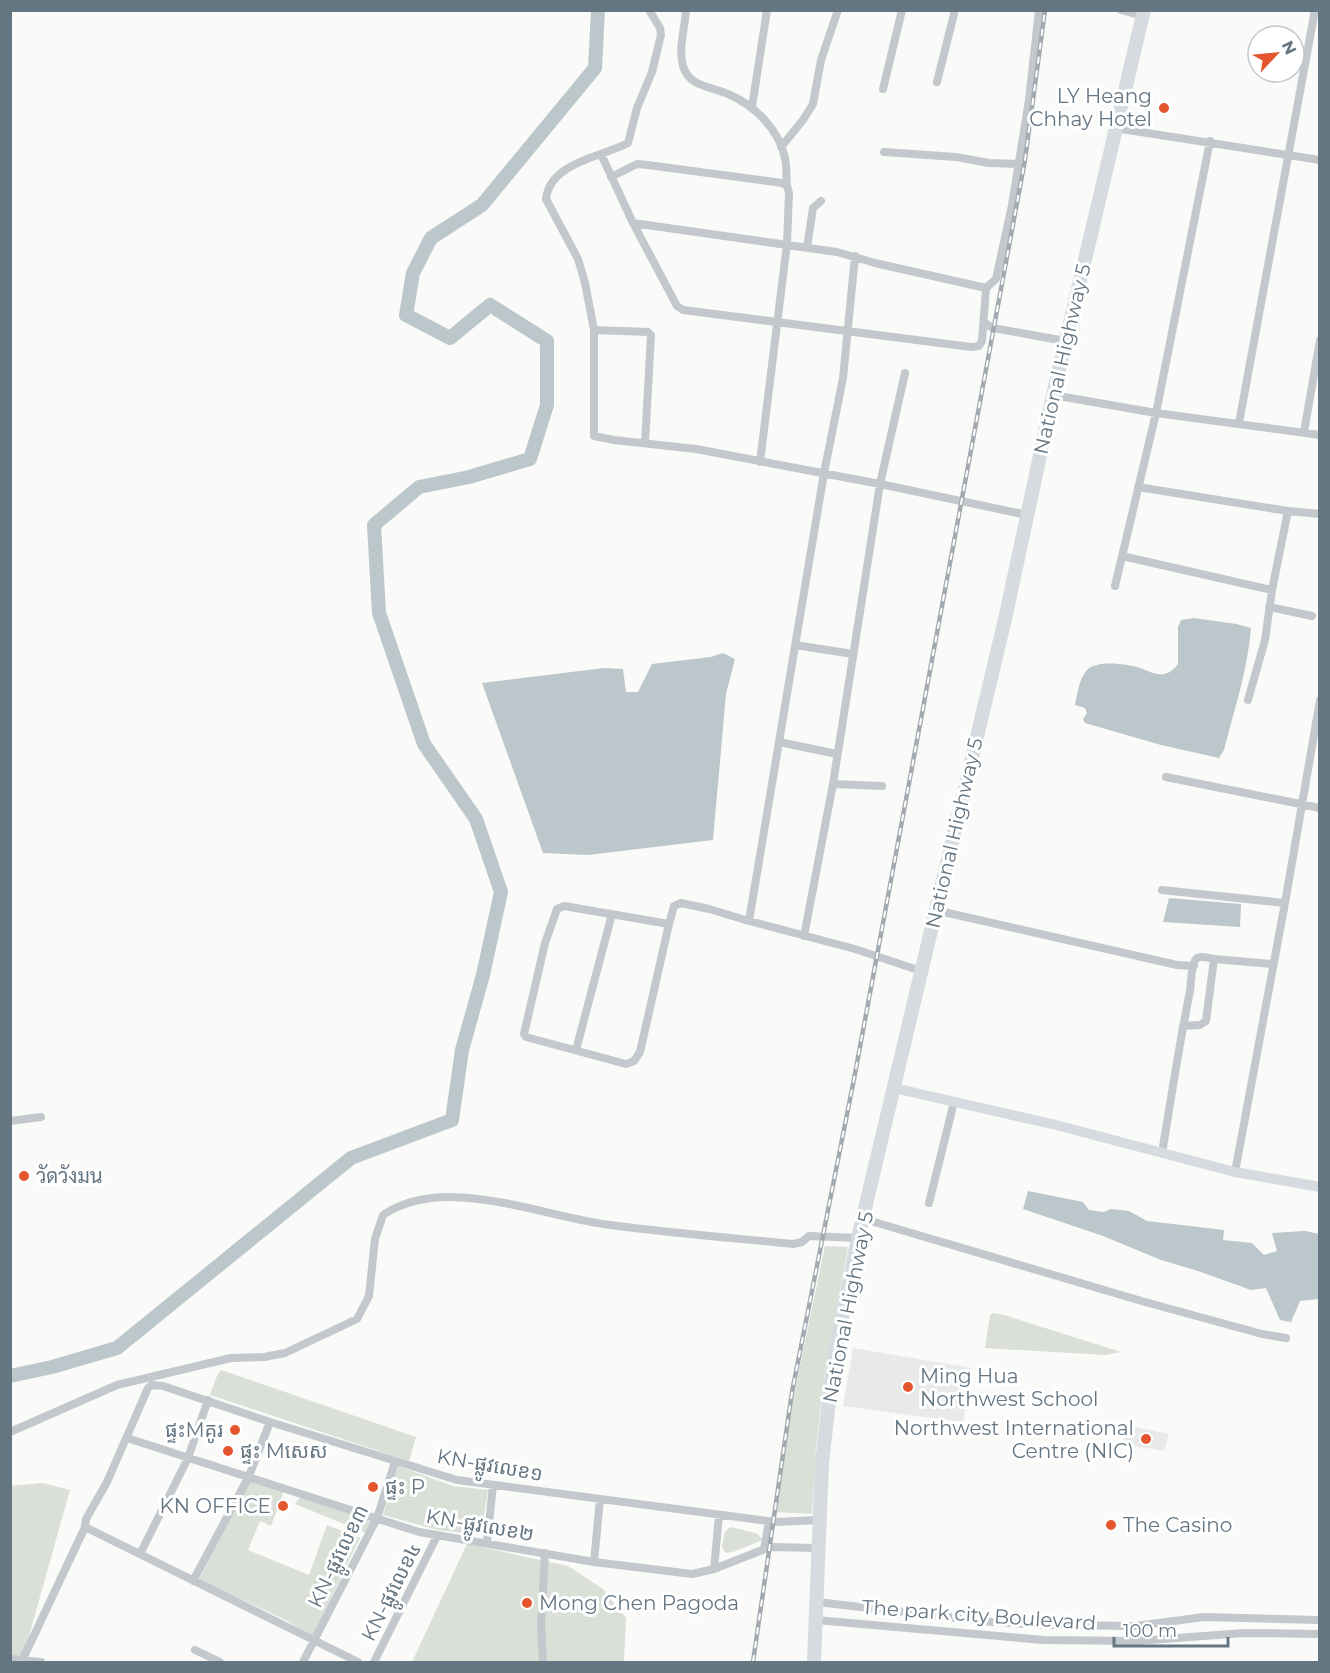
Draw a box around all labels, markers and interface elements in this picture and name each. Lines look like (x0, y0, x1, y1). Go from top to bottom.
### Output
north arrow (1246, 24, 1306, 84)
text: N (1278, 38, 1300, 58)
place label: LY Heang Chhay Hotel (1029, 84, 1152, 131)
marker: LY Heang Chhay Hotel (1157, 101, 1171, 115)
street label: National Highway 5 (1028, 261, 1096, 457)
street label: National Highway 5 (920, 735, 988, 931)
place label: วัดวังมน (36, 1164, 102, 1188)
marker: วัดวังมน (17, 1169, 31, 1183)
street label: National Highway 5 (818, 1209, 878, 1405)
place label: Ming Hua Northwest School (920, 1364, 1098, 1411)
marker: Ming Hua Northwest School (901, 1380, 915, 1394)
place label: Northwest International Centre (NIC) (894, 1416, 1134, 1463)
place label: ផ្ទះMគូរ (165, 1418, 223, 1444)
marker: ផ្ទះMគូរ (228, 1423, 242, 1437)
marker: Northwest International Centre (NIC) (1139, 1432, 1153, 1446)
place label: ផ្ទះ Mសេស (240, 1439, 328, 1464)
marker: ផ្ទះ Mសេស (221, 1444, 235, 1458)
street label: KN-ផ្លូវលេខ១ (434, 1444, 545, 1493)
place label: ផ្ទះ P (385, 1475, 425, 1500)
marker: ផ្ទះ P (366, 1480, 380, 1494)
place label: KN OFFICE (160, 1494, 271, 1518)
marker: KN OFFICE (276, 1499, 290, 1513)
street label: KN-ផ្លូវលេខ៣ (303, 1501, 379, 1614)
street label: KN-ផ្លូវលេខ២ (423, 1504, 536, 1553)
place label: The Casino (1123, 1513, 1232, 1537)
marker: The Casino (1104, 1518, 1118, 1532)
street label: KN-ផ្លូវលេខ៤ (356, 1539, 432, 1648)
place label: Mong Chen Pagoda (539, 1591, 739, 1615)
street label: The park city Boulevard (861, 1595, 1097, 1635)
marker: Mong Chen Pagoda (520, 1596, 534, 1610)
scale bar (1114, 1610, 1228, 1648)
text: 100 m (1123, 1620, 1177, 1642)

